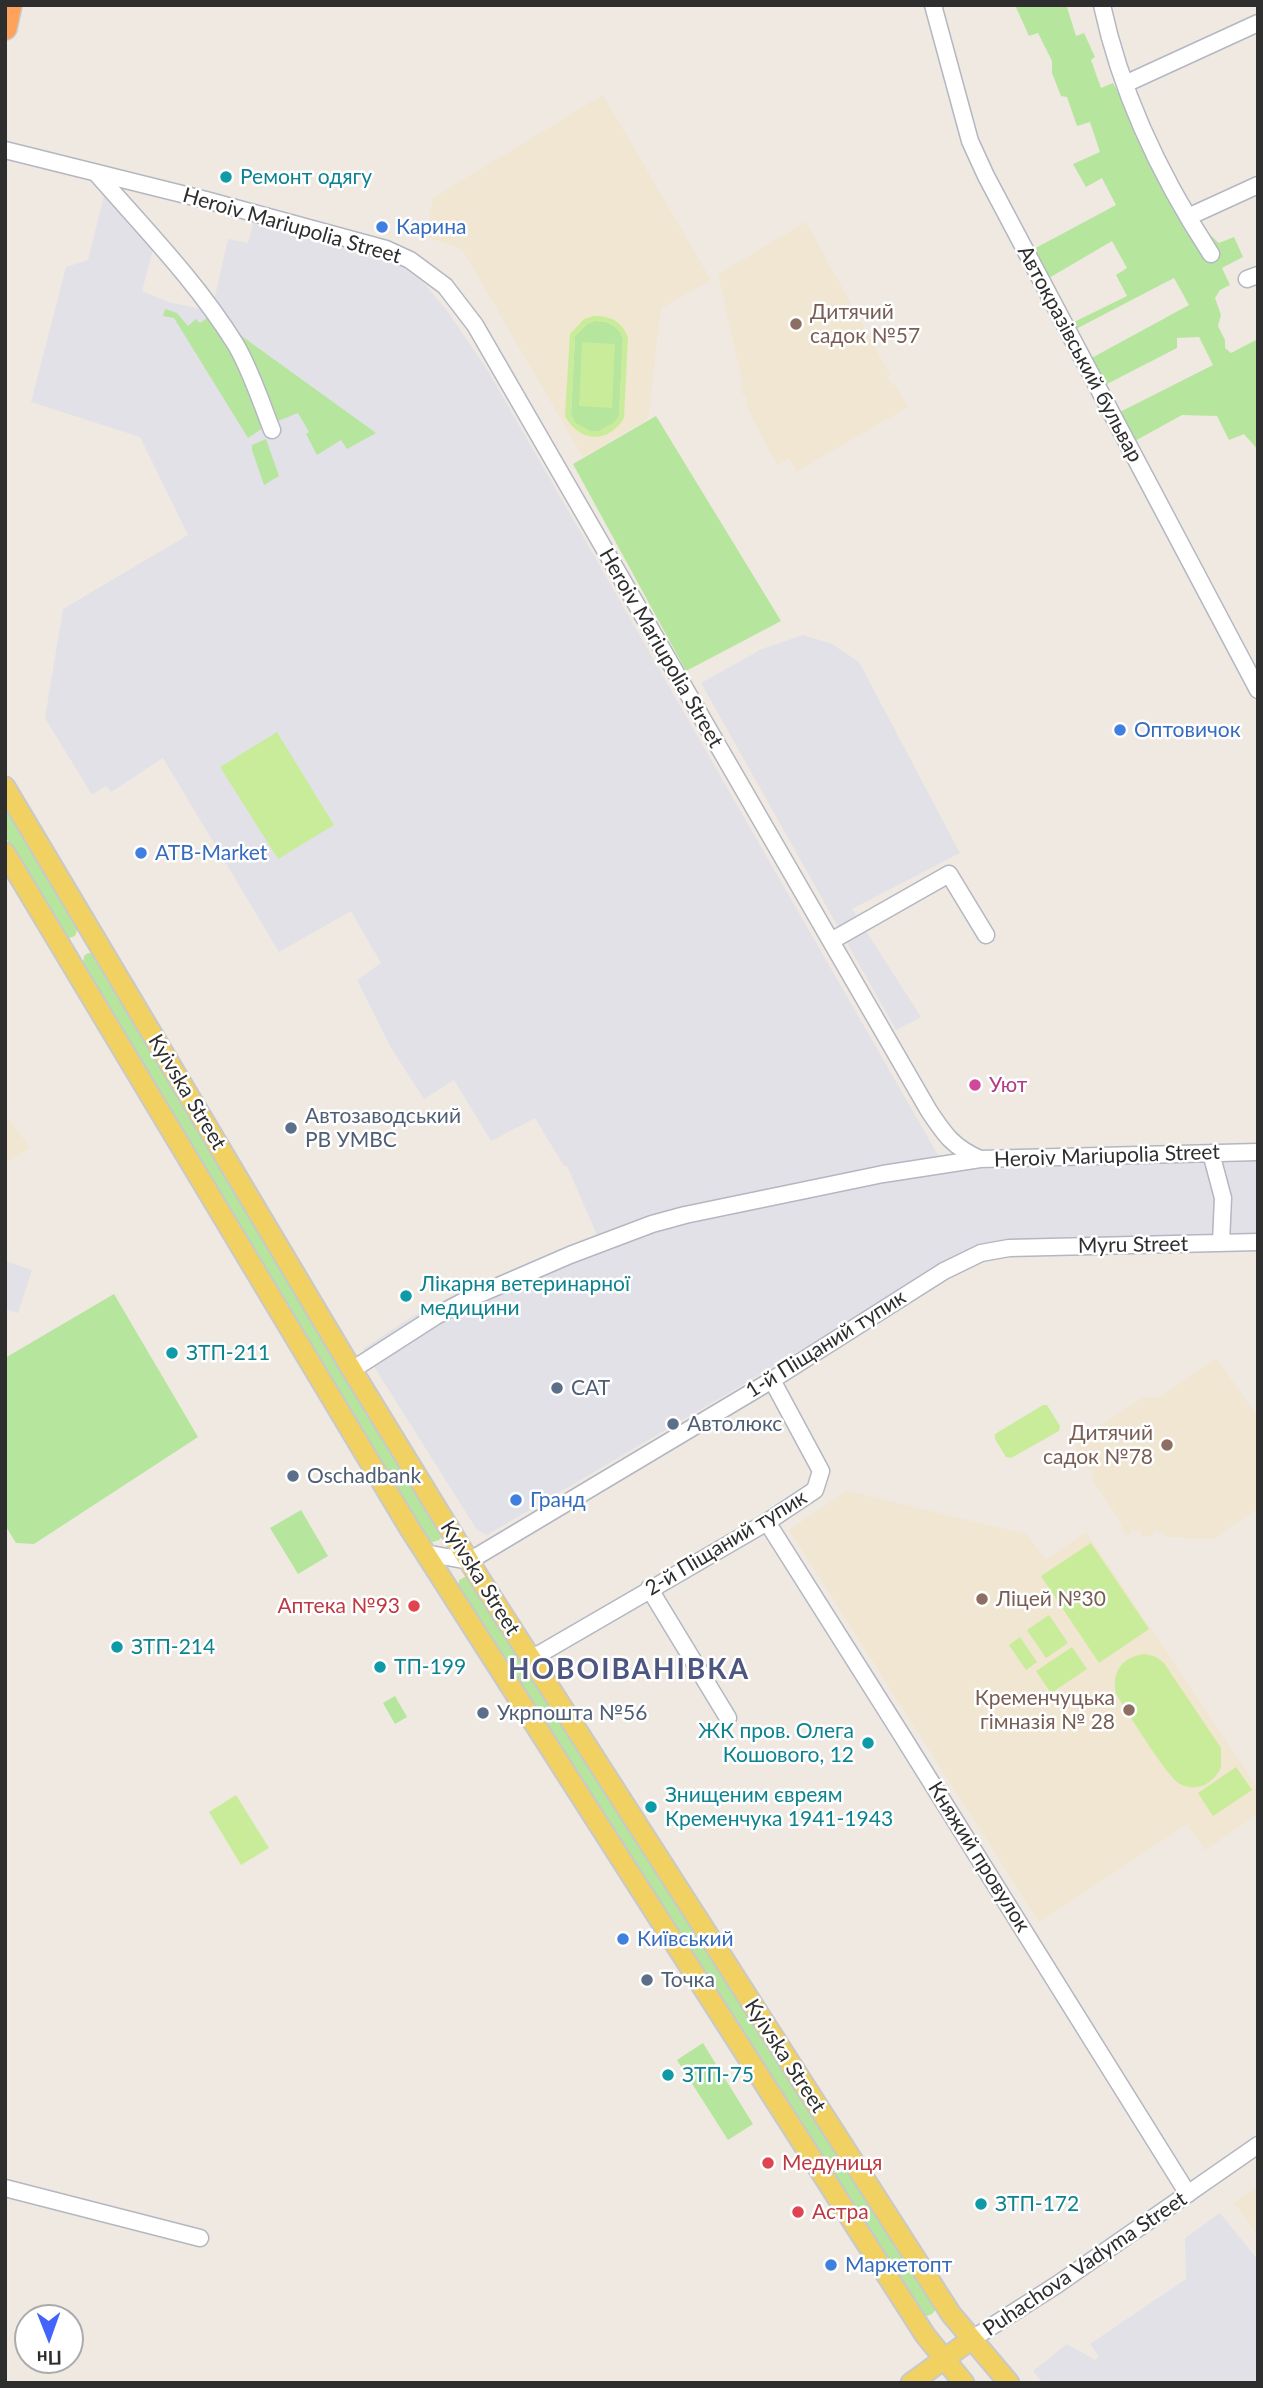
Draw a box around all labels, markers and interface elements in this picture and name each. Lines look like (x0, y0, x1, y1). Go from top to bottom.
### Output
place label: Ремонт одягу (240, 164, 372, 190)
marker: Ремонт одягу (218, 169, 234, 185)
street label: Heroiv Mariupolia Street (180, 183, 404, 269)
place label: Карина (396, 214, 466, 240)
marker: Карина (374, 219, 390, 235)
street label: Автокразівський бульвар (1012, 241, 1148, 467)
place label: Дитячий садок №57 (810, 299, 920, 349)
marker: Дитячий садок №57 (788, 316, 804, 332)
street label: Heroiv Mariupolia Street (594, 544, 728, 752)
place label: Оптовичок (1134, 717, 1241, 743)
marker: Оптовичок (1112, 722, 1128, 738)
place label: ATB-Market (155, 840, 267, 866)
marker: ATB-Market (133, 845, 149, 861)
street label: Kyivska Street (143, 1030, 231, 1154)
place label: Уют (989, 1072, 1027, 1098)
marker: Уют (967, 1077, 983, 1093)
place label: Автозаводський РВ УМВС (305, 1103, 461, 1153)
marker: Автозаводський РВ УМВС (283, 1120, 299, 1136)
street label: Heroiv Mariupolia Street (994, 1139, 1220, 1173)
street label: Myru Street (1078, 1231, 1188, 1259)
place label: Лікарня ветеринарної медицини (420, 1271, 630, 1321)
street label: 1-й Піщаний тупик (741, 1285, 911, 1403)
marker: Лікарня ветеринарної медицини (398, 1288, 414, 1304)
place label: ЗТП-211 (186, 1340, 270, 1366)
marker: ЗТП-211 (164, 1345, 180, 1361)
place label: САТ (571, 1375, 610, 1401)
marker: САТ (549, 1380, 565, 1396)
place label: Автолюкс (687, 1411, 782, 1437)
marker: Автолюкс (665, 1416, 681, 1432)
place label: Дитячий садок №78 (1043, 1420, 1153, 1470)
marker: Дитячий садок №78 (1159, 1437, 1175, 1453)
place label: Oschadbank (307, 1463, 421, 1489)
marker: Oschadbank (285, 1468, 301, 1484)
street label: 2-й Піщаний тупик (641, 1485, 811, 1601)
place label: Гранд (530, 1487, 586, 1513)
marker: Гранд (508, 1492, 524, 1508)
street label: Kyivska Street (435, 1516, 525, 1640)
place label: Ліцей №30 (996, 1586, 1106, 1612)
marker: Ліцей №30 (974, 1591, 990, 1607)
place label: Аптека №93 (277, 1593, 400, 1619)
marker: Аптека №93 (406, 1598, 422, 1614)
place label: ЗТП-214 (131, 1634, 215, 1660)
marker: ЗТП-214 (109, 1639, 125, 1655)
district label: НОВОІВАНІВКА (509, 1653, 749, 1687)
place label: ТП-199 (394, 1654, 466, 1680)
marker: ТП-199 (372, 1659, 388, 1675)
place label: Кременчуцька гімназія № 28 (975, 1685, 1115, 1735)
place label: Укрпошта №56 (497, 1700, 647, 1726)
marker: Кременчуцька гімназія № 28 (1121, 1702, 1137, 1718)
marker: Укрпошта №56 (475, 1705, 491, 1721)
place label: ЖК пров. Олега Кошового, 12 (698, 1718, 854, 1768)
marker: ЖК пров. Олега Кошового, 12 (860, 1735, 876, 1751)
street label: Княжий провулок (923, 1777, 1035, 1937)
place label: Знищеним євреям Кременчука 1941-1943 (665, 1782, 893, 1832)
marker: Знищеним євреям Кременчука 1941-1943 (643, 1799, 659, 1815)
place label: Київський (637, 1926, 734, 1952)
marker: Київський (615, 1931, 631, 1947)
place label: Точка (661, 1967, 715, 1993)
marker: Точка (639, 1972, 655, 1988)
street label: Kyivska Street (739, 1995, 831, 2117)
place label: ЗТП-75 (682, 2062, 754, 2088)
marker: ЗТП-75 (660, 2067, 676, 2083)
place label: Медуниця (782, 2150, 882, 2176)
marker: Медуниця (760, 2155, 776, 2171)
street label: Puhachova Vadyma Street (978, 2186, 1192, 2342)
place label: ЗТП-172 (995, 2191, 1079, 2217)
marker: ЗТП-172 (973, 2196, 989, 2212)
place label: Астра (812, 2199, 869, 2225)
marker: Астра (790, 2204, 806, 2220)
place label: Маркетопт (845, 2252, 952, 2278)
marker: Маркетопт (823, 2257, 839, 2273)
north arrow (14, 2304, 84, 2374)
text: Пн (37, 2347, 62, 2370)

